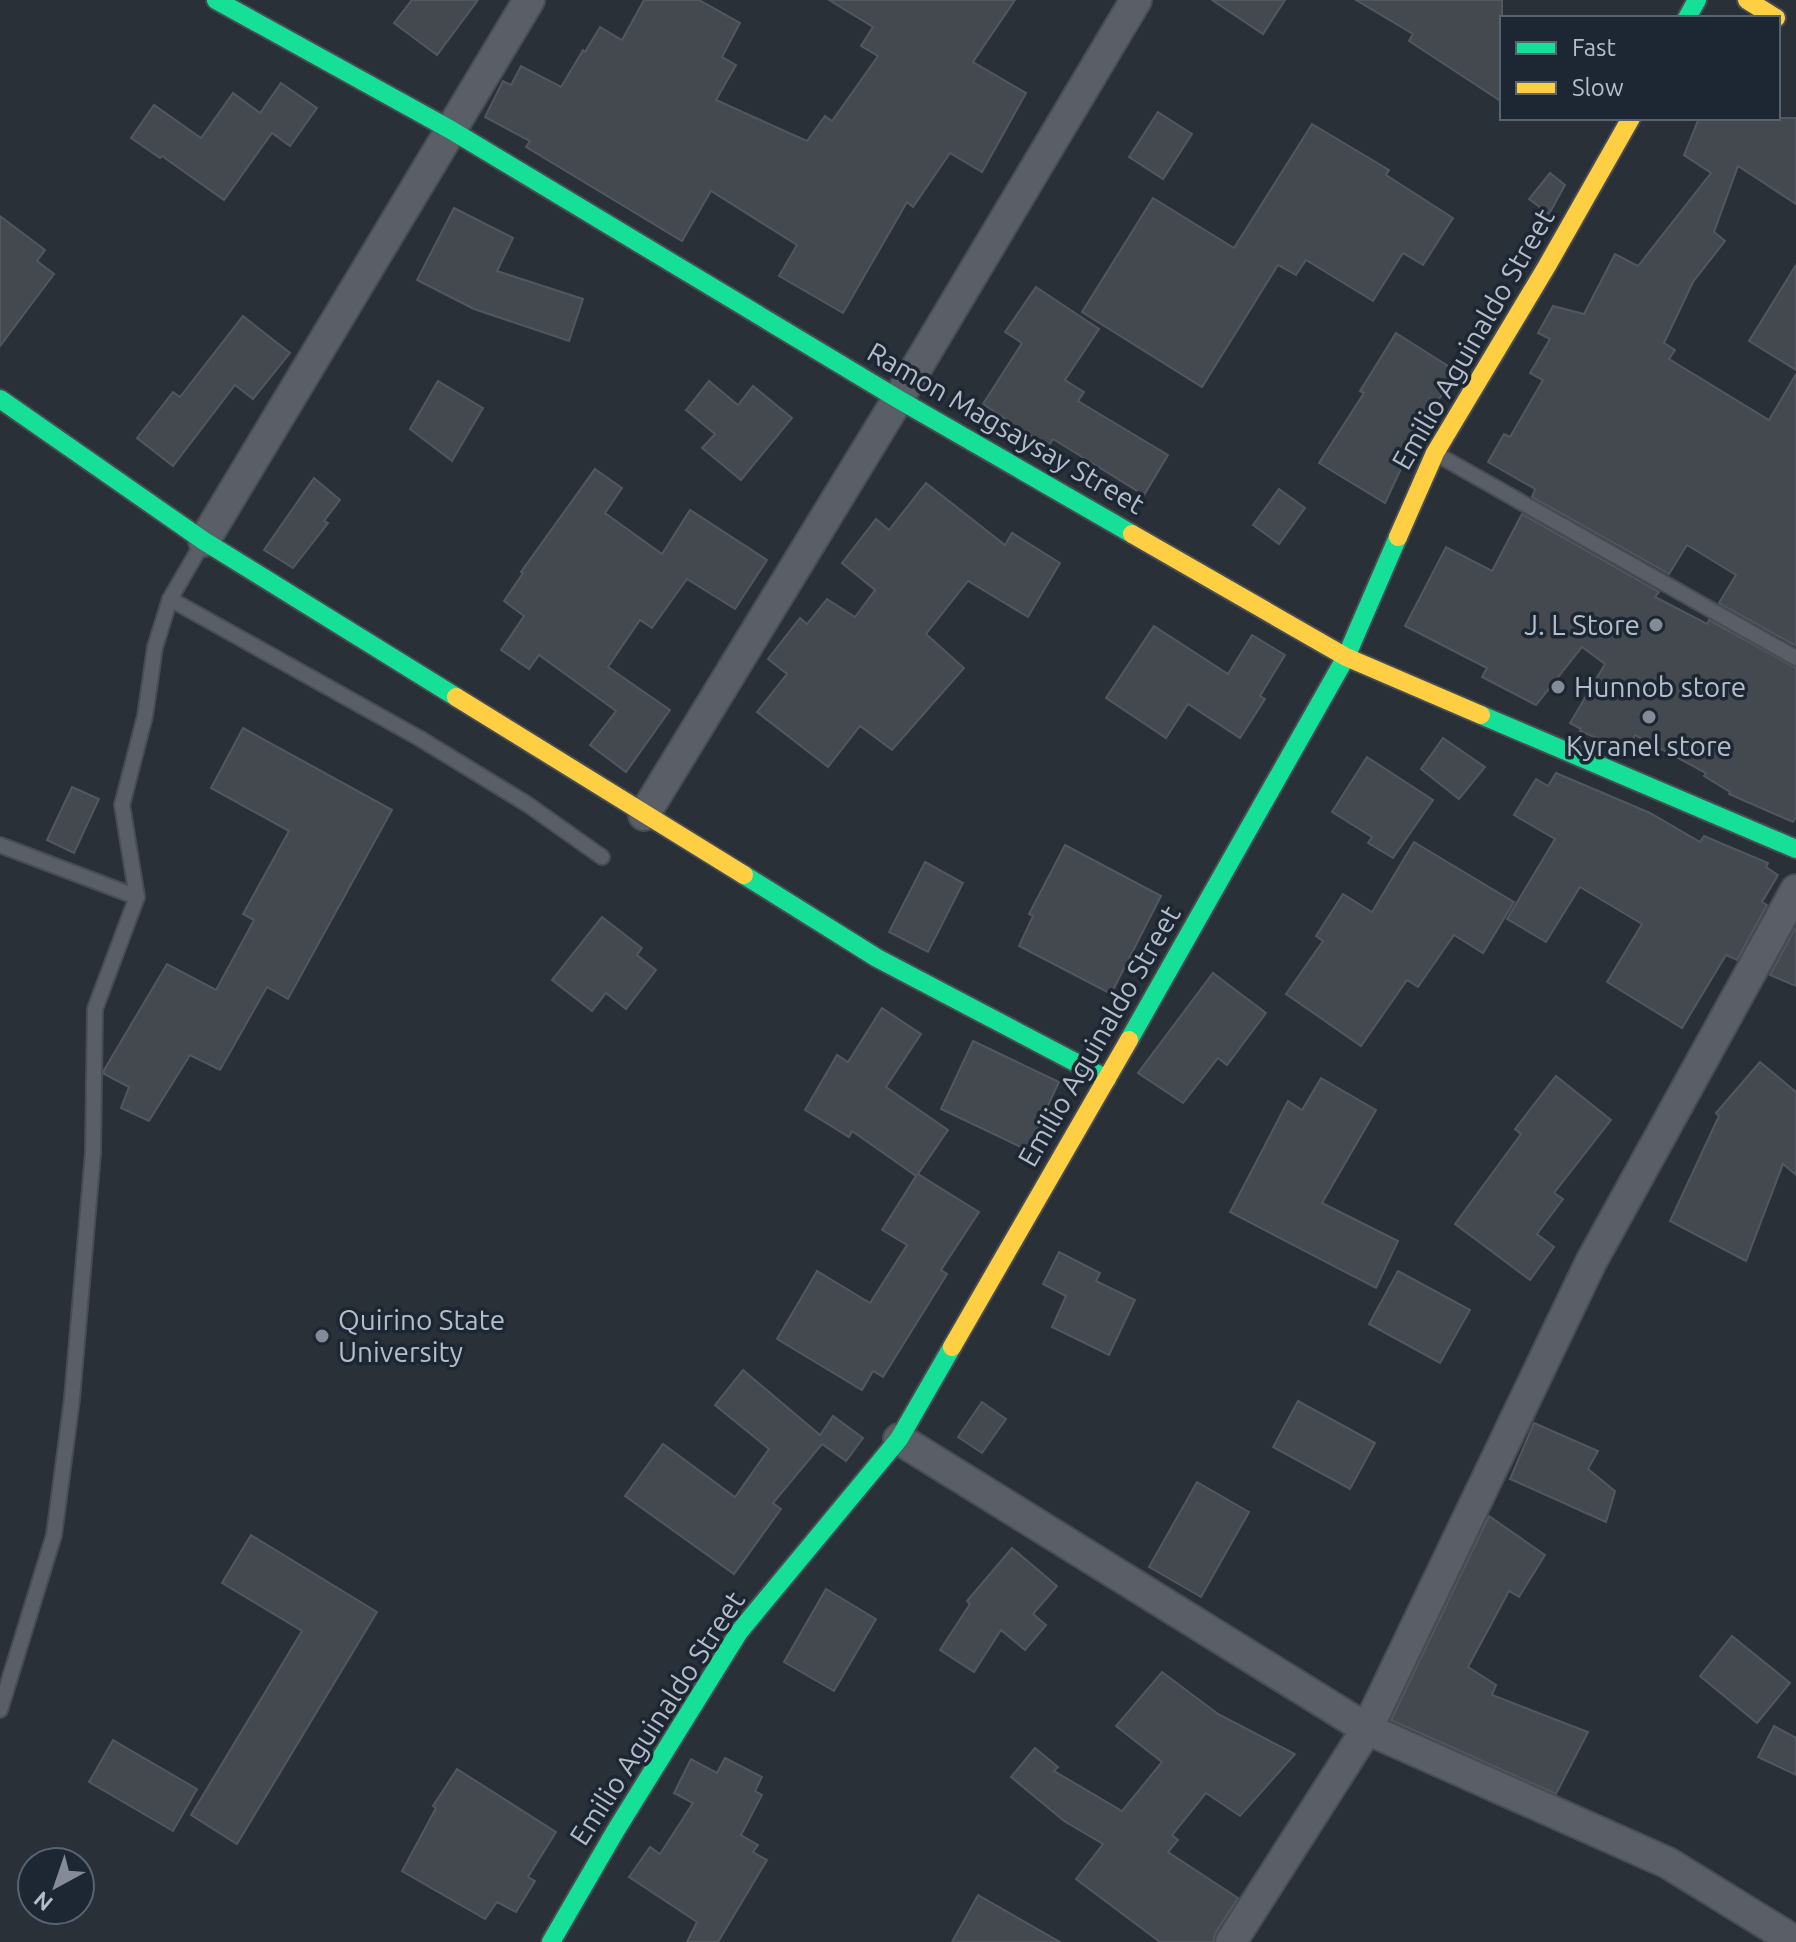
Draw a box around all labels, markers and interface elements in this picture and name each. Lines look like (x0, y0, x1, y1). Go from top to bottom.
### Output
legend (1500, 16, 1780, 120)
text: Fast (1572, 34, 1616, 61)
text: Slow (1572, 74, 1624, 101)
street label: Emilio Aguinaldo Street (1385, 203, 1560, 475)
street label: Ramon Magsaysay Street (862, 336, 1150, 520)
place label: J. L Store (1524, 609, 1640, 640)
marker: J. L Store (1647, 616, 1665, 634)
place label: Hunnob store (1574, 671, 1746, 702)
marker: Hunnob store (1549, 678, 1567, 696)
marker: Kyranel store (1640, 708, 1658, 726)
place label: Kyranel store (1566, 730, 1732, 761)
street label: Emilio Aguinaldo Street (1011, 900, 1186, 1172)
place label: Quirino State University (338, 1304, 505, 1367)
marker: Quirino State University (313, 1327, 331, 1345)
street label: Emilio Aguinaldo Street (563, 1585, 750, 1850)
north arrow (16, 1846, 96, 1926)
text: N (28, 1887, 57, 1917)

